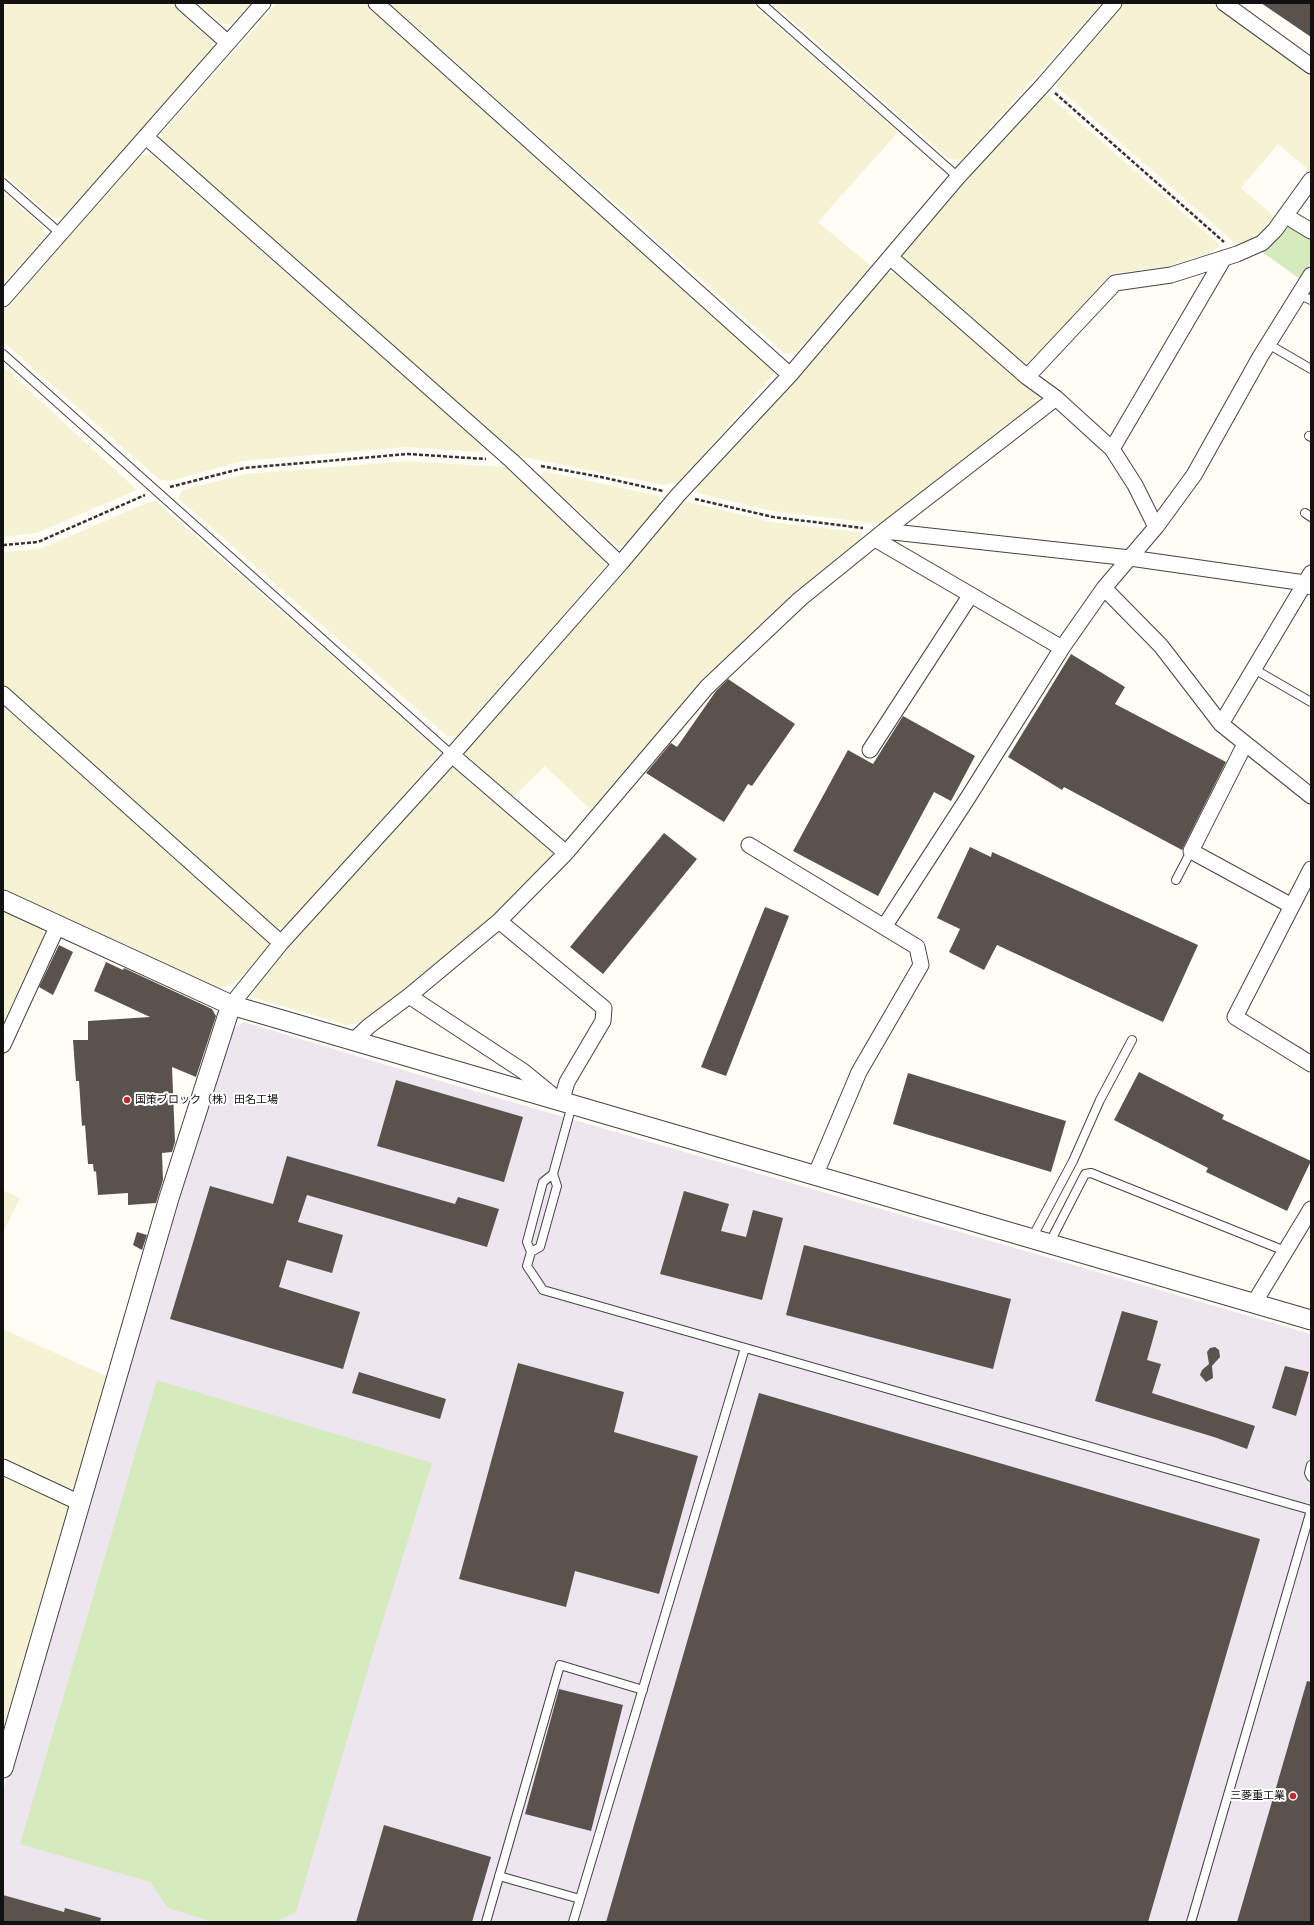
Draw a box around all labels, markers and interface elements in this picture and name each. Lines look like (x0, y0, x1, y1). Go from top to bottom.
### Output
place label: 国策ブロック（株）田名工場 (135, 1093, 278, 1107)
marker: 国策ブロック（株）田名工場 (122, 1095, 132, 1105)
place label: 三菱重工業 (1230, 1789, 1285, 1803)
marker: 三菱重工業 (1288, 1791, 1298, 1801)

